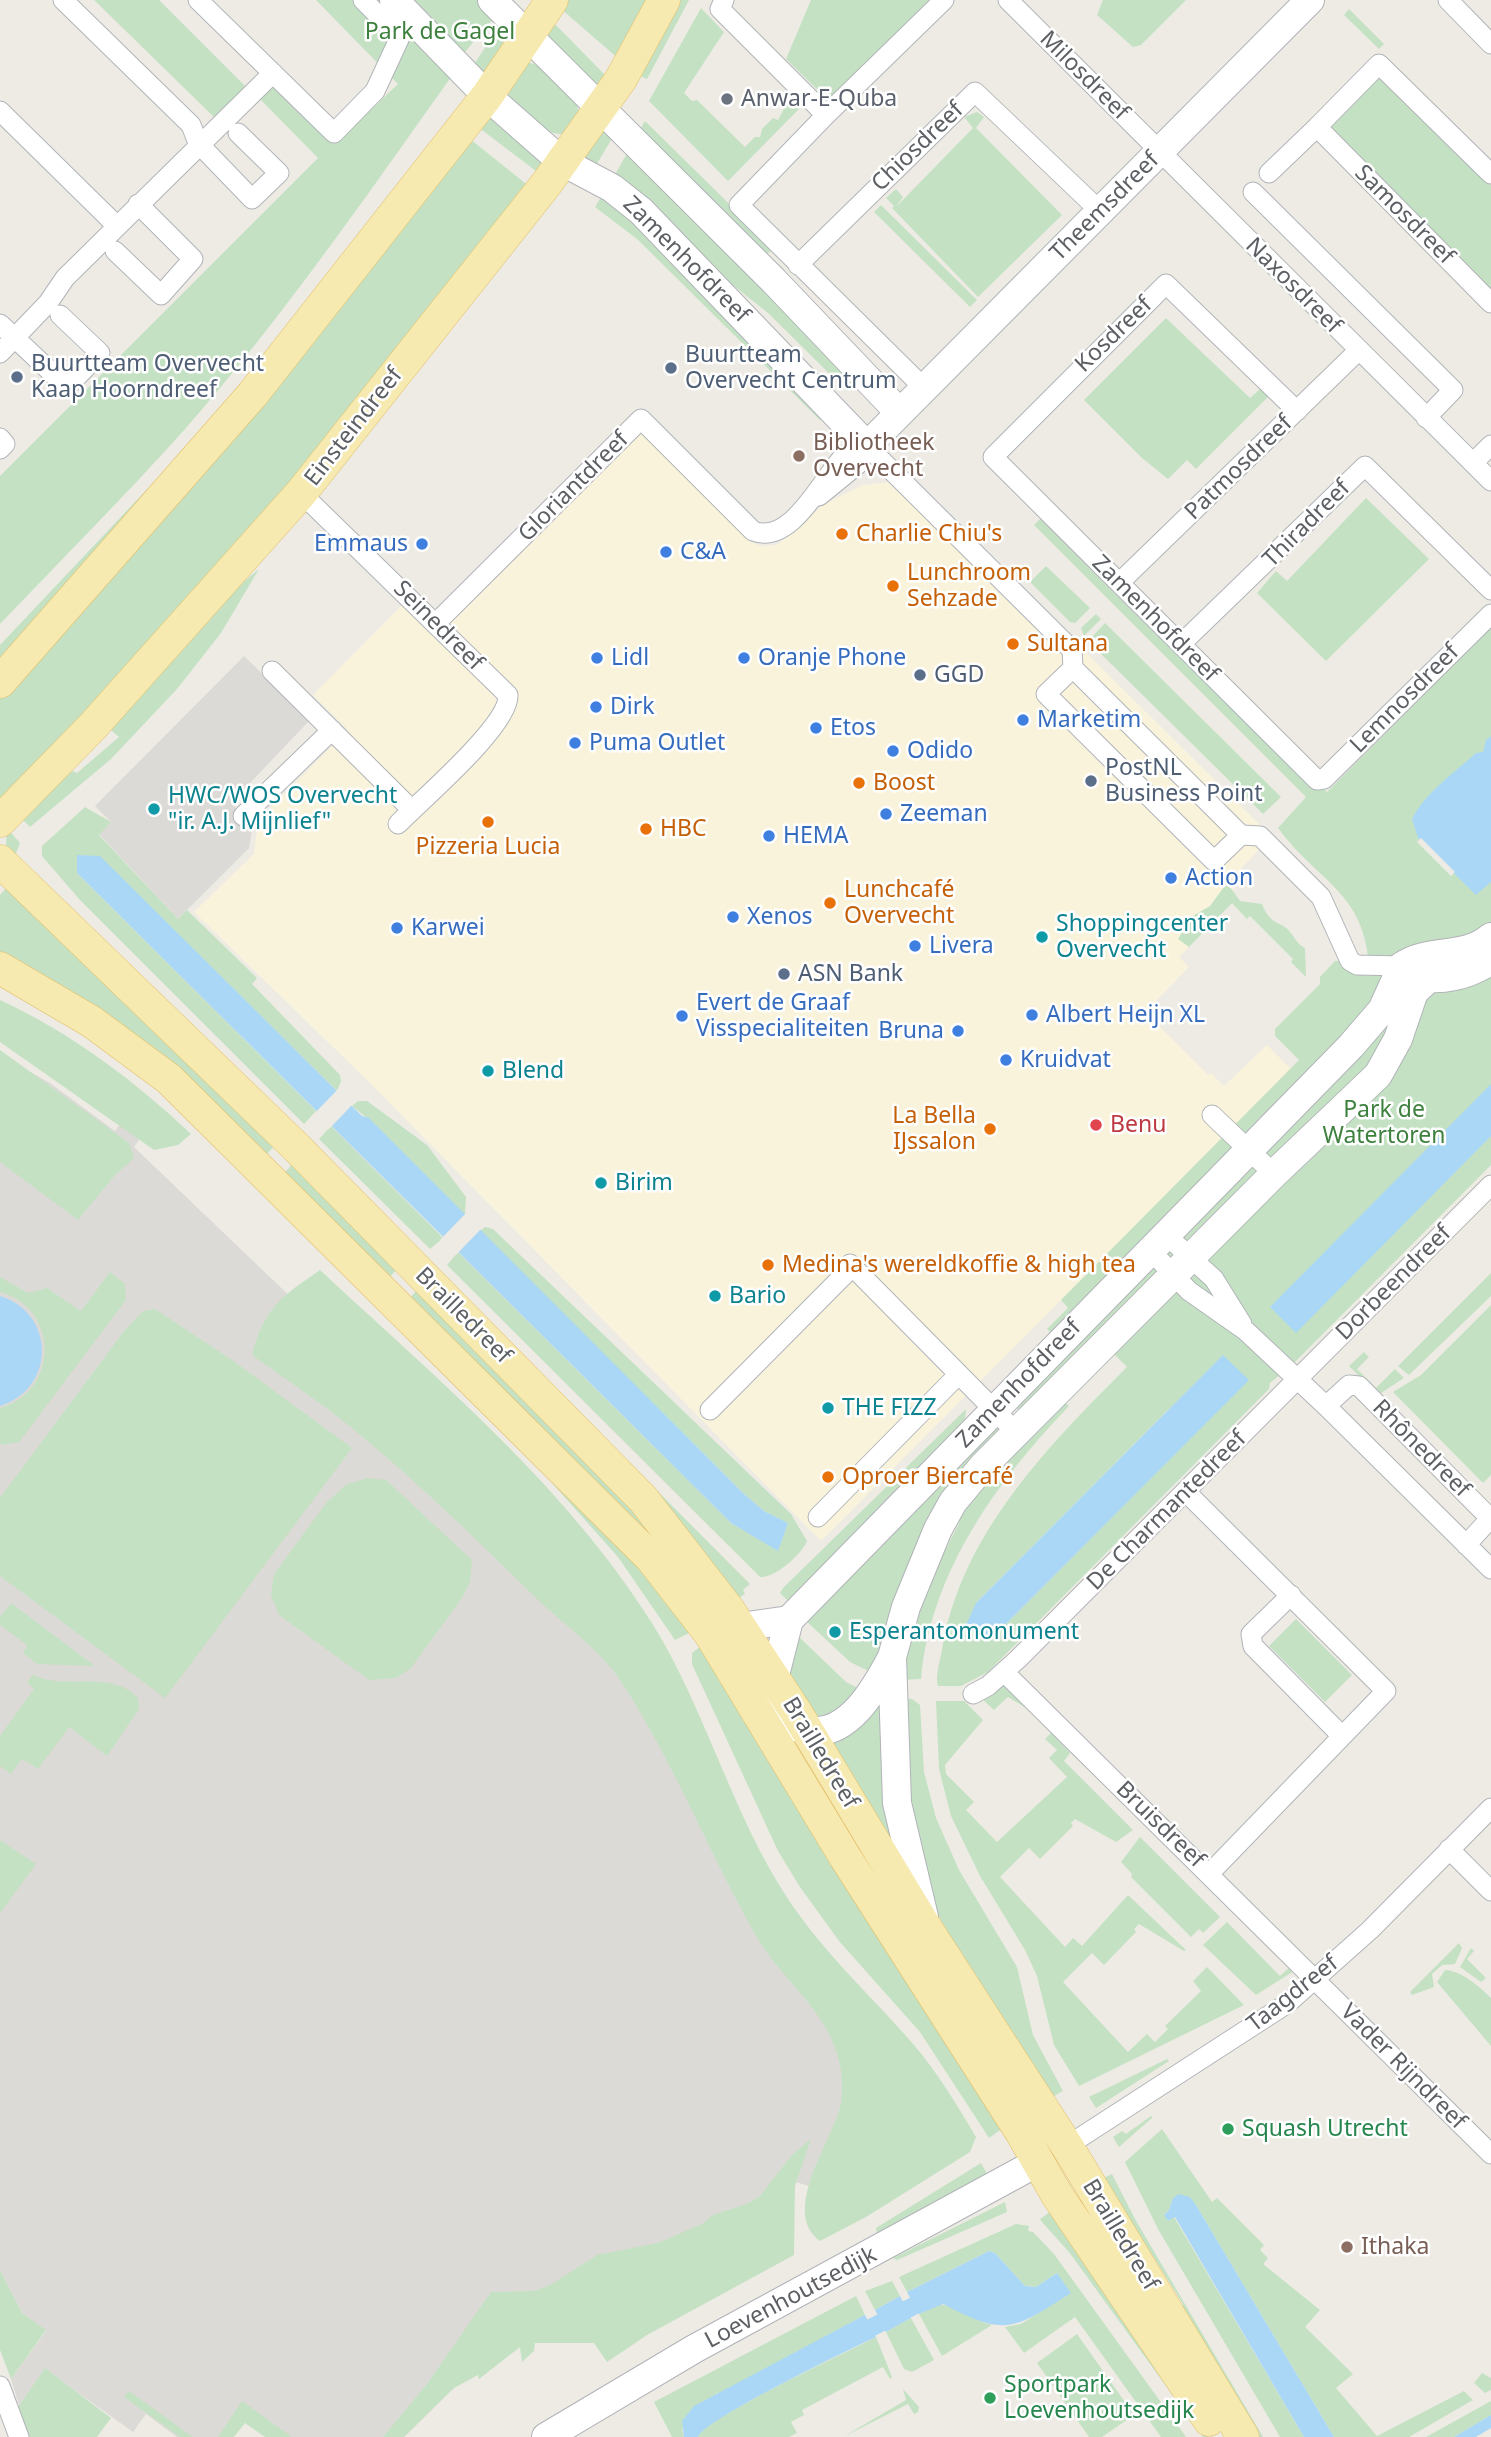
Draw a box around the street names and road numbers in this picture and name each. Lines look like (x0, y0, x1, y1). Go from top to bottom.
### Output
street label: Milosdreef (1034, 26, 1134, 126)
street label: Chiosdreef (866, 97, 970, 197)
street label: Theemsdreef (1045, 147, 1165, 267)
street label: Samosdreef (1349, 160, 1459, 270)
street label: Zamenhofdreef (617, 191, 755, 329)
street label: Naxosdreef (1239, 232, 1347, 340)
street label: Kosdreef (1070, 292, 1158, 378)
street label: Einsteindreef (299, 362, 409, 492)
street label: Patmosdreef (1180, 410, 1298, 526)
street label: Gloriantdreef (513, 426, 635, 548)
street label: Thiradreef (1258, 475, 1356, 573)
street label: Zamenhofdreef (1086, 550, 1224, 688)
street label: Seinedreef (387, 575, 489, 677)
street label: Lemnosdreef (1345, 639, 1465, 759)
street label: Dorbeendreef (1331, 1220, 1457, 1346)
street label: Brailledreef (409, 1262, 517, 1370)
street label: Zamenhofdreef (951, 1314, 1087, 1454)
street label: Rhônedreef (1366, 1394, 1476, 1504)
street label: De Charmantedreef (1082, 1426, 1252, 1596)
street label: Brailledreef (776, 1692, 864, 1814)
street label: Bruisdreef (1110, 1776, 1210, 1874)
street label: Taagdreef (1242, 1950, 1344, 2038)
street label: Vader Rijndreef (1334, 1998, 1472, 2136)
street label: Brailledreef (1076, 2174, 1164, 2296)
street label: Loevenhoutsedijk (701, 2241, 881, 2355)

